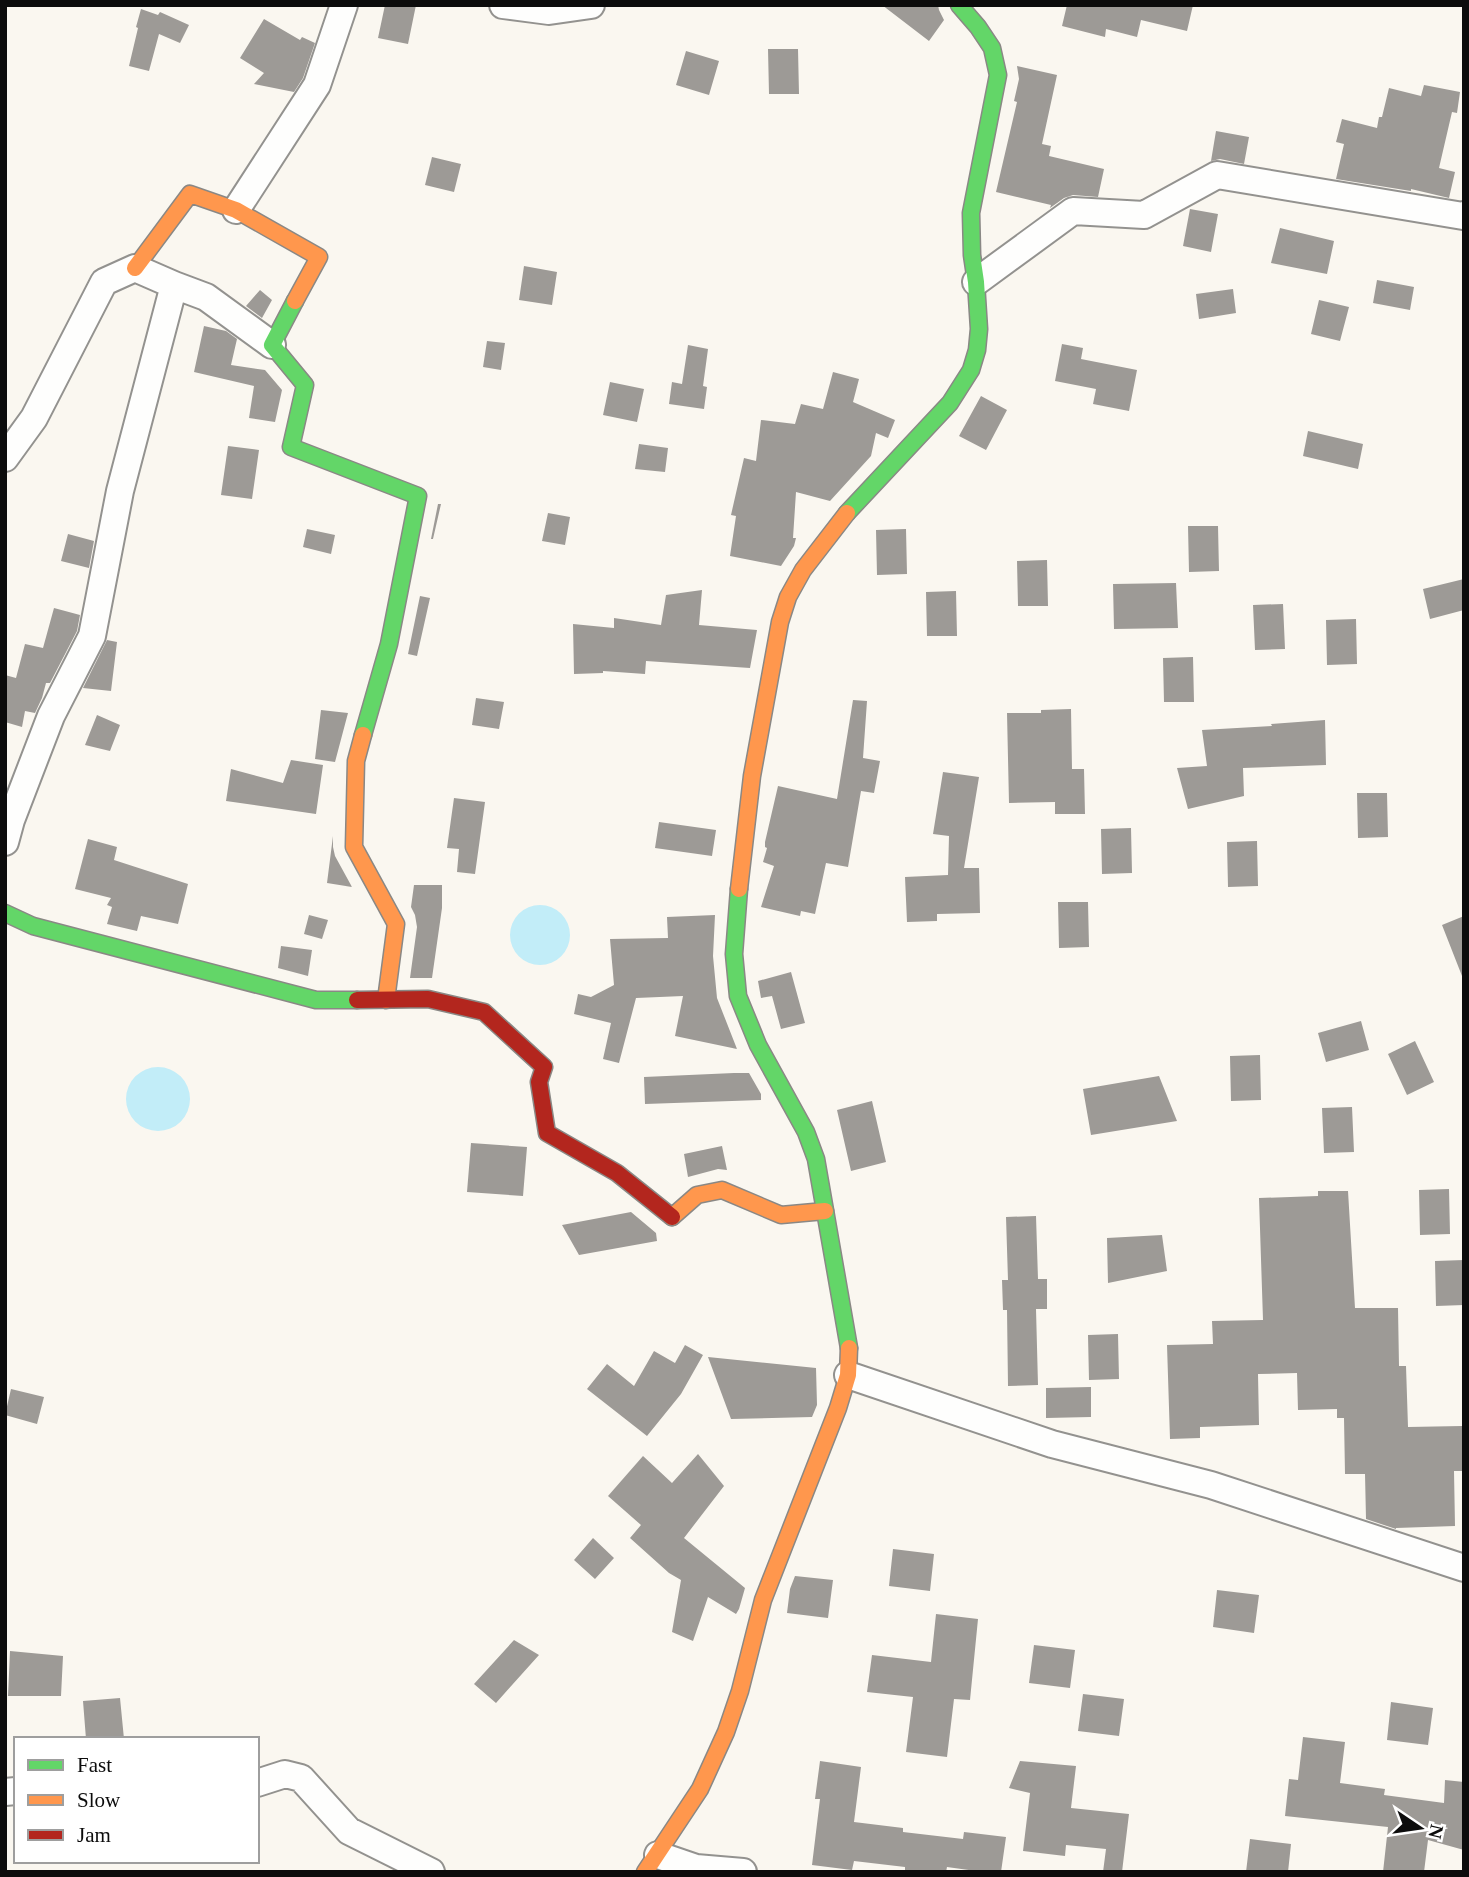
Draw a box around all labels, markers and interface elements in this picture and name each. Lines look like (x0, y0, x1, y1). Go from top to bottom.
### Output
legend (14, 1737, 259, 1863)
text: Fast (77, 1753, 112, 1777)
text: Slow (77, 1788, 121, 1812)
north arrow (1385, 1793, 1455, 1863)
text: Jam (77, 1823, 111, 1847)
text: N (1424, 1823, 1448, 1841)

